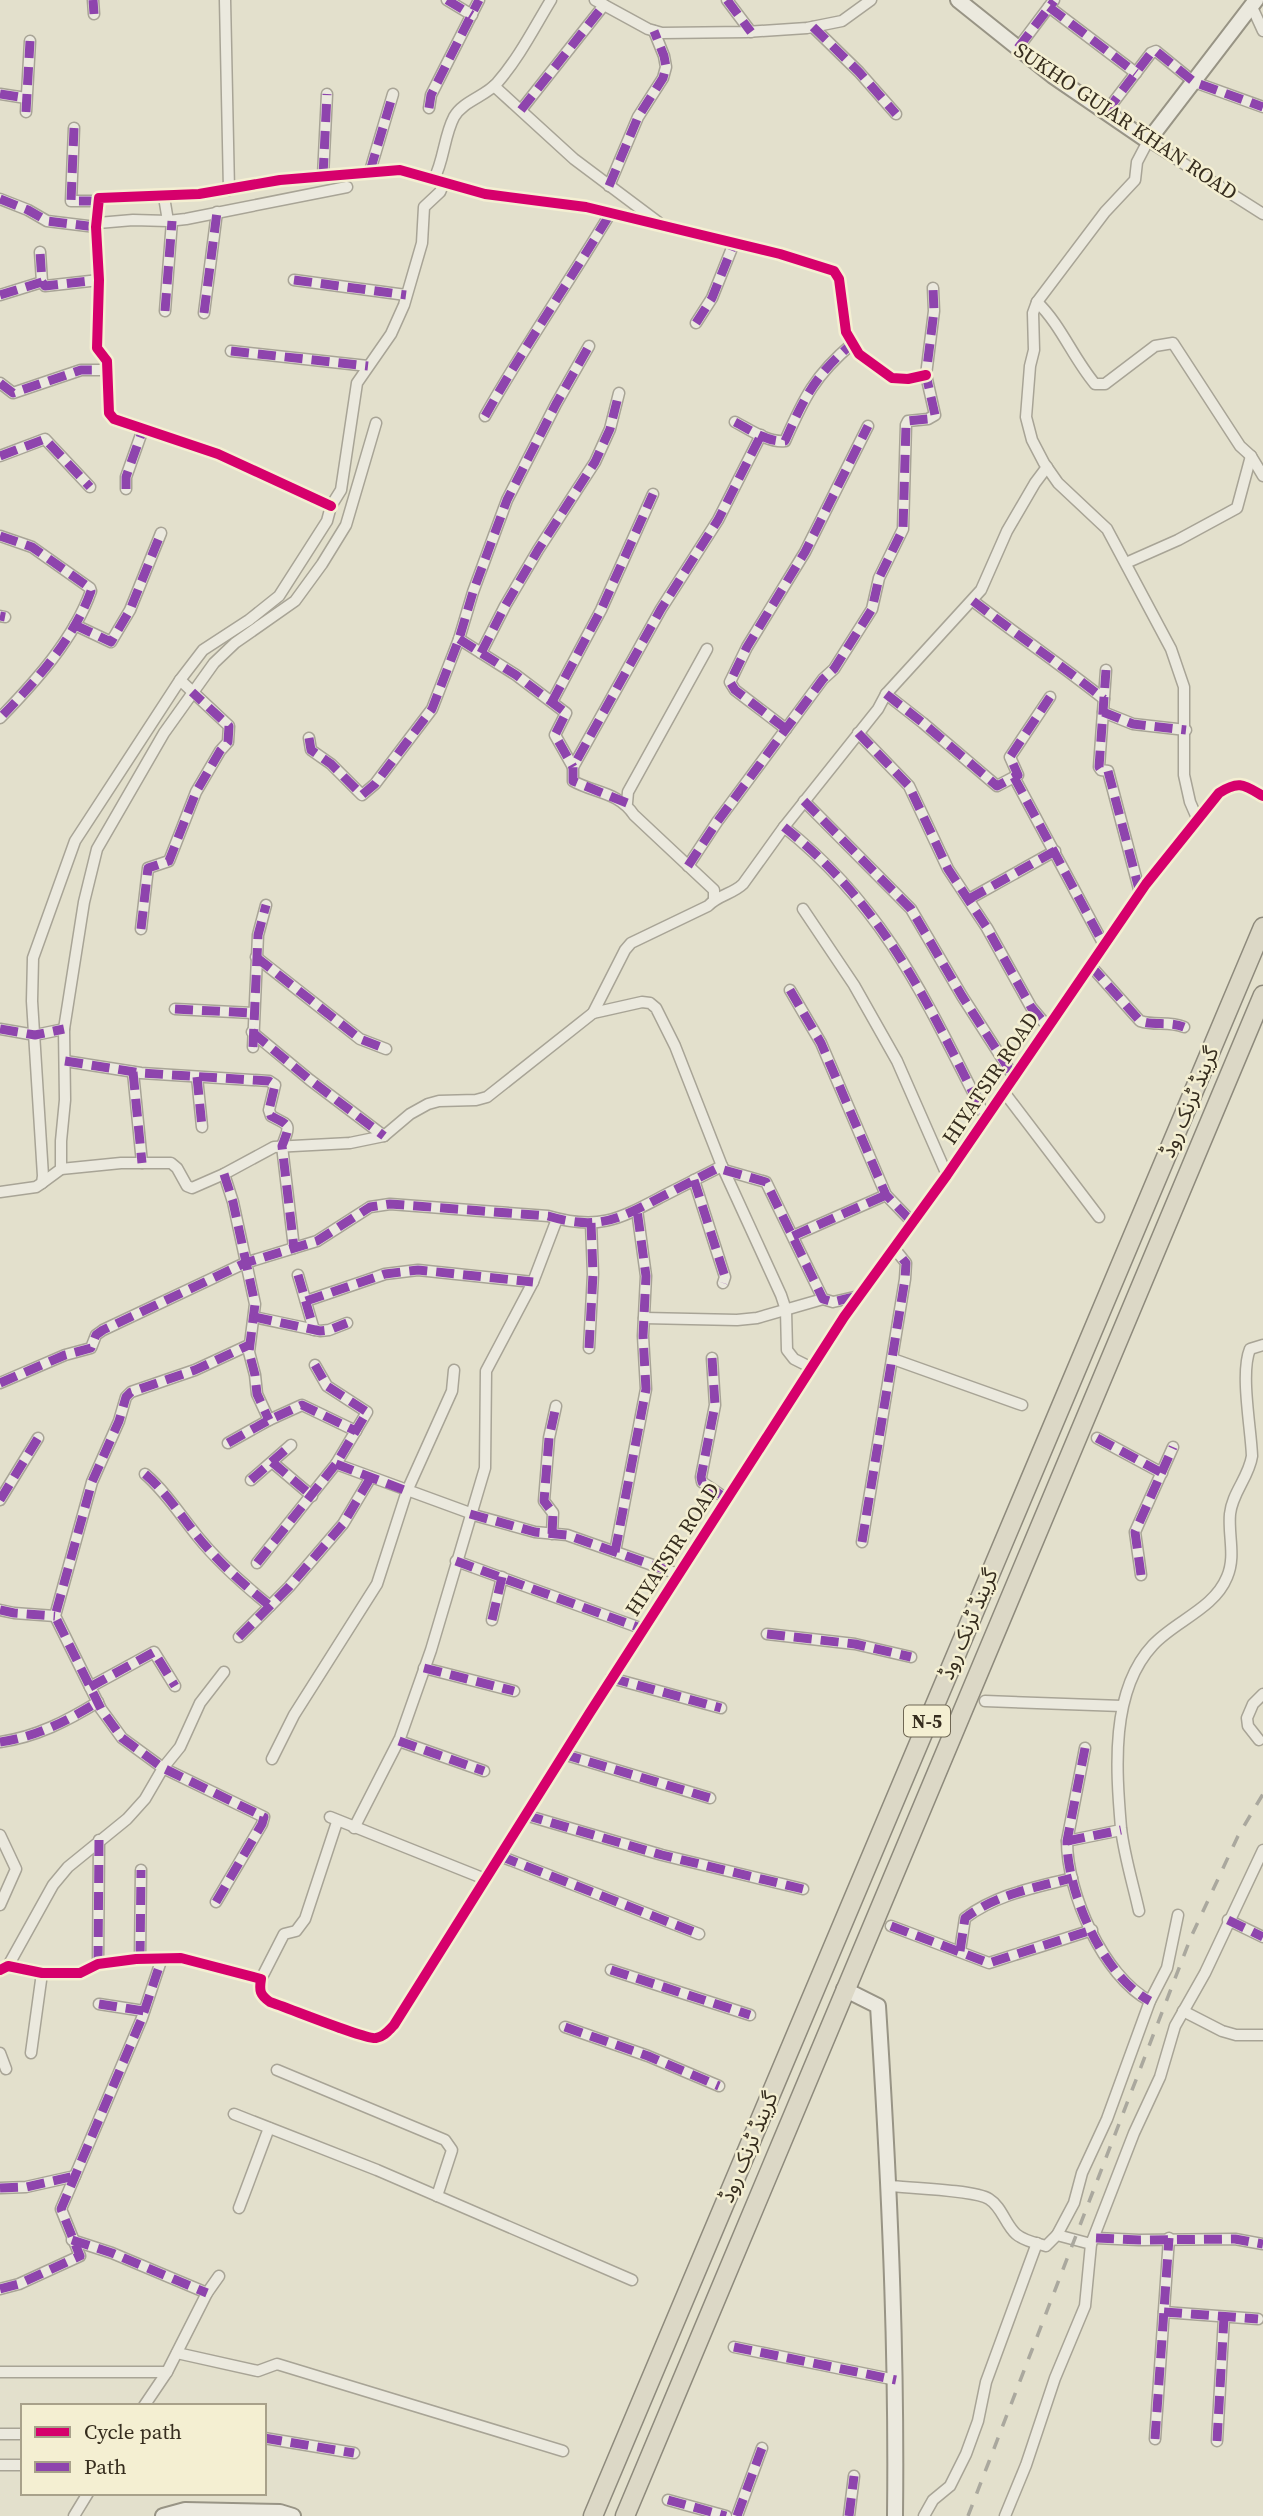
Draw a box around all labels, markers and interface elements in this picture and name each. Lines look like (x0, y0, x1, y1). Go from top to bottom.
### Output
street label: SUKHO GUJAR KHAN ROAD (1009, 35, 1243, 207)
street label: HIYATSIR ROAD (935, 1006, 1045, 1150)
street label: گرینڈ ٹرنک روڈ (1153, 1042, 1226, 1162)
street label: HIYATSIR ROAD (618, 1477, 726, 1621)
street label: گرینڈ ٹرنک روڈ (932, 1564, 1005, 1684)
road number: N-5 (904, 1706, 950, 1736)
street label: گرینڈ ٹرنک روڈ (712, 2087, 785, 2207)
legend (21, 2404, 266, 2495)
text: Cycle path (84, 2417, 182, 2446)
text: Path (84, 2452, 127, 2481)

